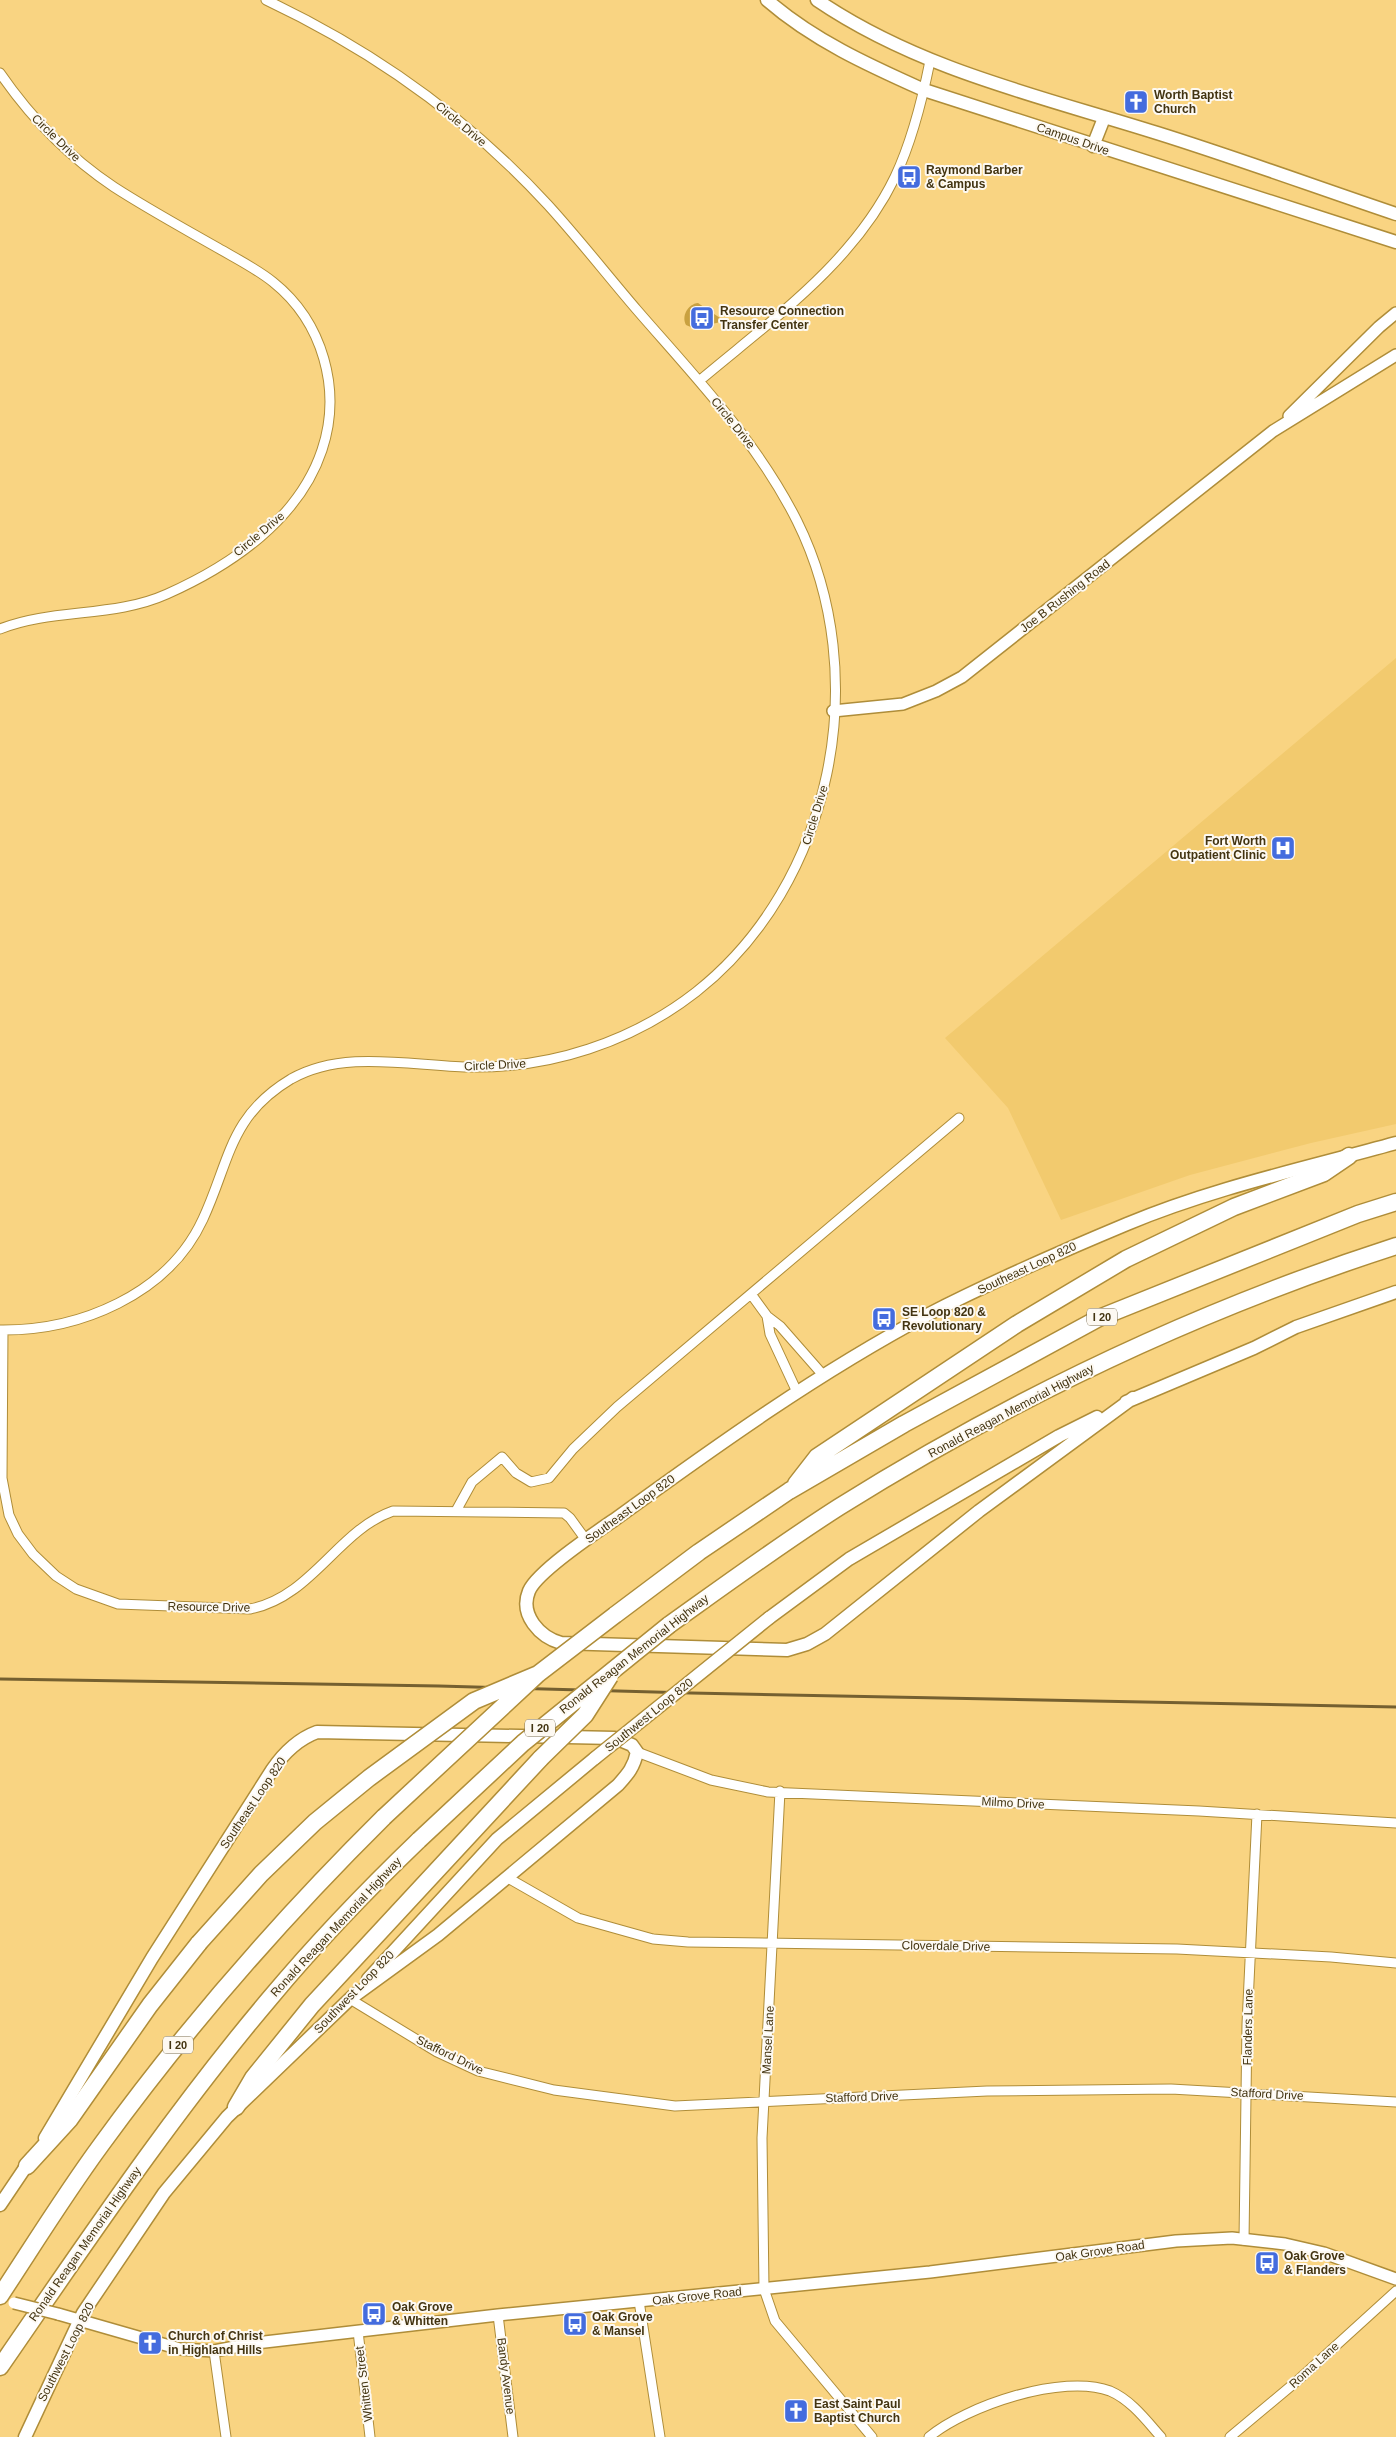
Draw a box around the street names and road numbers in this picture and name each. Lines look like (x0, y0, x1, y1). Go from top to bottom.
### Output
street label: Circle Drive (433, 99, 489, 149)
street label: Circle Drive (29, 111, 83, 165)
street label: Campus Drive (1035, 120, 1112, 158)
street label: Circle Drive (708, 394, 758, 452)
street label: Circle Drive (231, 509, 287, 559)
street label: Joe B Rushing Road (1017, 557, 1113, 635)
street label: Circle Drive (799, 783, 831, 847)
street label: Circle Drive (464, 1056, 527, 1074)
street label: Southeast Loop 820 (975, 1239, 1079, 1297)
road number: I 20 (1087, 1308, 1117, 1325)
street label: Ronald Reagan Memorial Highway (926, 1361, 1096, 1461)
street label: Southeast Loop 820 (582, 1472, 678, 1546)
street label: Ronald Reagan Memorial Highway (557, 1591, 711, 1717)
street label: Resource Drive (168, 1599, 251, 1615)
street label: Southwest Loop 820 (602, 1675, 696, 1755)
road number: I 20 (525, 1720, 555, 1736)
street label: Southeast Loop 820 (217, 1754, 289, 1851)
street label: Milmo Drive (981, 1794, 1045, 1812)
street label: Ronald Reagan Memorial Highway (268, 1854, 404, 2000)
street label: Cloverdale Drive (902, 1938, 991, 1954)
street label: Southwest Loop 820 (311, 1948, 397, 2036)
street label: Flanders Lane (1240, 1988, 1256, 2065)
street label: Mansel Lane (759, 2005, 777, 2075)
street label: Stafford Drive (414, 2033, 486, 2077)
road number: I 20 (163, 2036, 193, 2054)
street label: Stafford Drive (1230, 2085, 1304, 2103)
street label: Stafford Drive (825, 2089, 899, 2105)
street label: Ronald Reagan Memorial Highway (26, 2164, 144, 2324)
street label: Oak Grove Road (1054, 2238, 1146, 2264)
street label: Oak Grove Road (651, 2284, 743, 2308)
street label: Southwest Loop 820 (35, 2300, 97, 2404)
street label: Bandy Avenue (494, 2337, 518, 2415)
street label: Roma Lane (1286, 2339, 1342, 2391)
street label: Whitten Street (352, 2345, 376, 2423)

